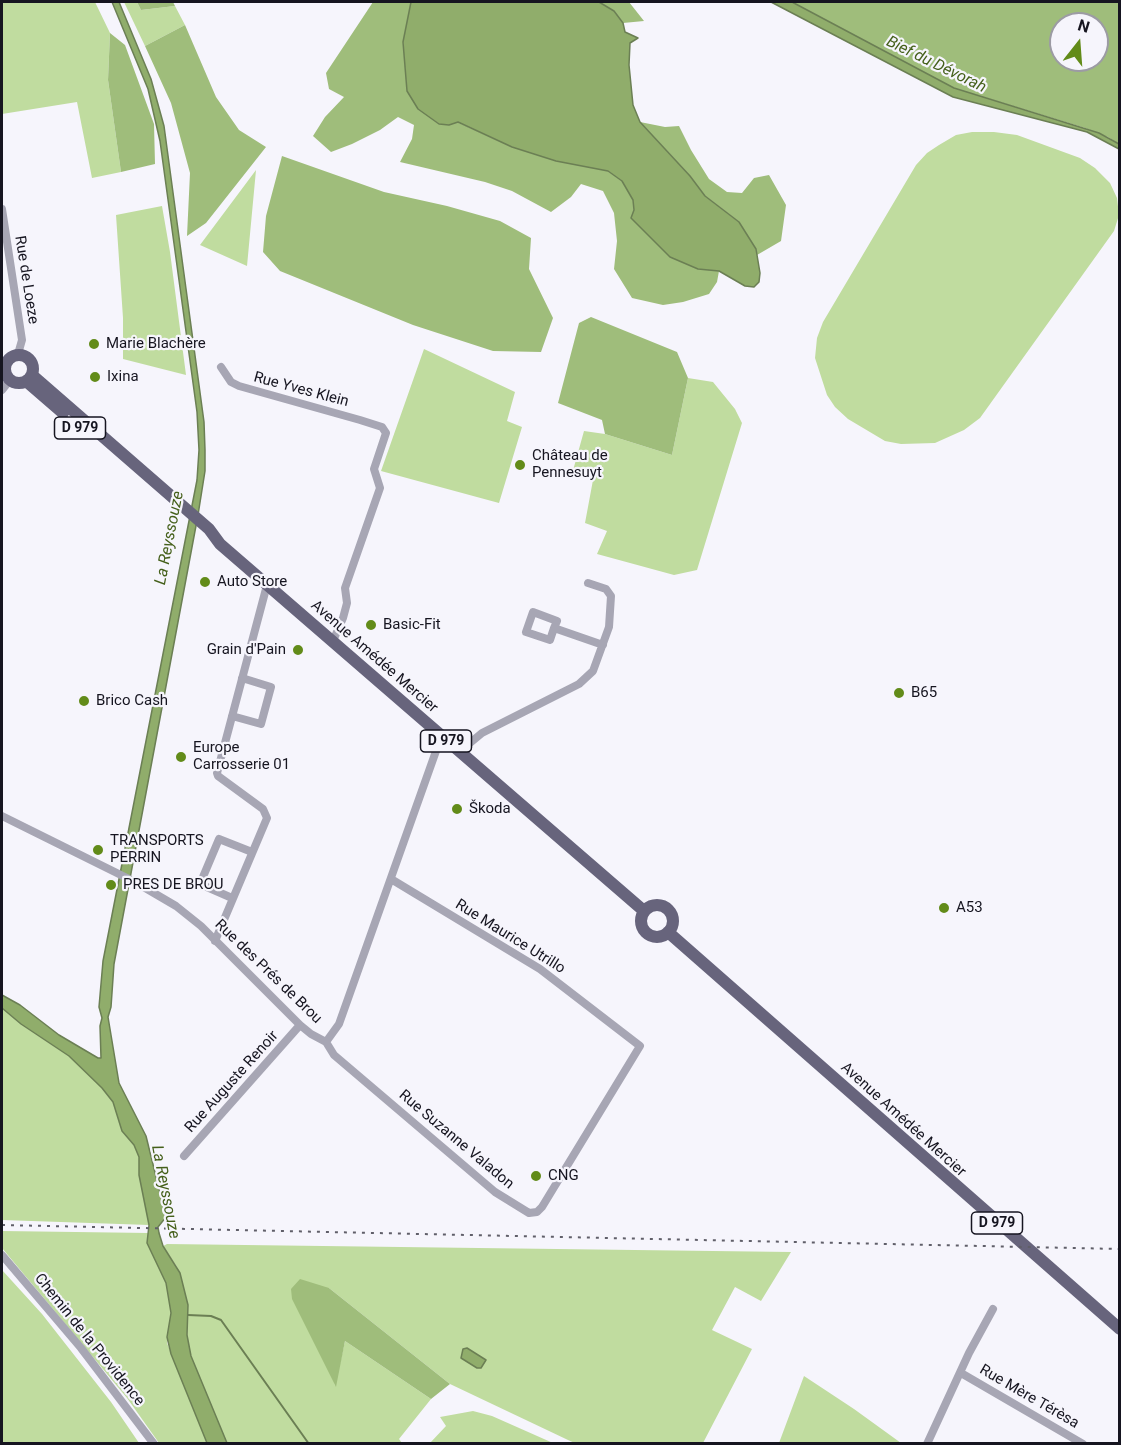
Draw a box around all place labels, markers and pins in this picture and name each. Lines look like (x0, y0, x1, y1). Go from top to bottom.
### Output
place label: Marie Blachère (106, 335, 206, 353)
marker: Marie Blachère (87, 337, 101, 351)
place label: Ixina (107, 368, 139, 386)
marker: Ixina (88, 370, 102, 384)
place label: Château de Pennesuyt (532, 447, 608, 482)
marker: Château de Pennesuyt (513, 458, 527, 472)
place label: Auto Store (217, 573, 287, 591)
marker: Auto Store (198, 575, 212, 589)
place label: Basic-Fit (383, 616, 441, 634)
marker: Basic-Fit (364, 618, 378, 632)
place label: Grain d'Pain (207, 641, 286, 659)
marker: Grain d'Pain (291, 643, 305, 657)
place label: B65 (911, 684, 937, 702)
marker: B65 (892, 686, 906, 700)
place label: Brico Cash (96, 692, 168, 710)
marker: Brico Cash (77, 694, 91, 708)
place label: Europe Carrosserie 01 (193, 739, 290, 774)
marker: Europe Carrosserie 01 (174, 750, 188, 764)
place label: Škoda (469, 800, 511, 818)
marker: Škoda (450, 802, 464, 816)
place label: TRANSPORTS PERRIN (110, 832, 204, 867)
marker: TRANSPORTS PERRIN (91, 843, 105, 857)
place label: PRES DE BROU (123, 876, 224, 894)
marker: PRES DE BROU (104, 878, 118, 892)
place label: A53 (956, 899, 983, 917)
marker: A53 (937, 901, 951, 915)
place label: CNG (548, 1167, 579, 1185)
marker: CNG (529, 1169, 543, 1183)

